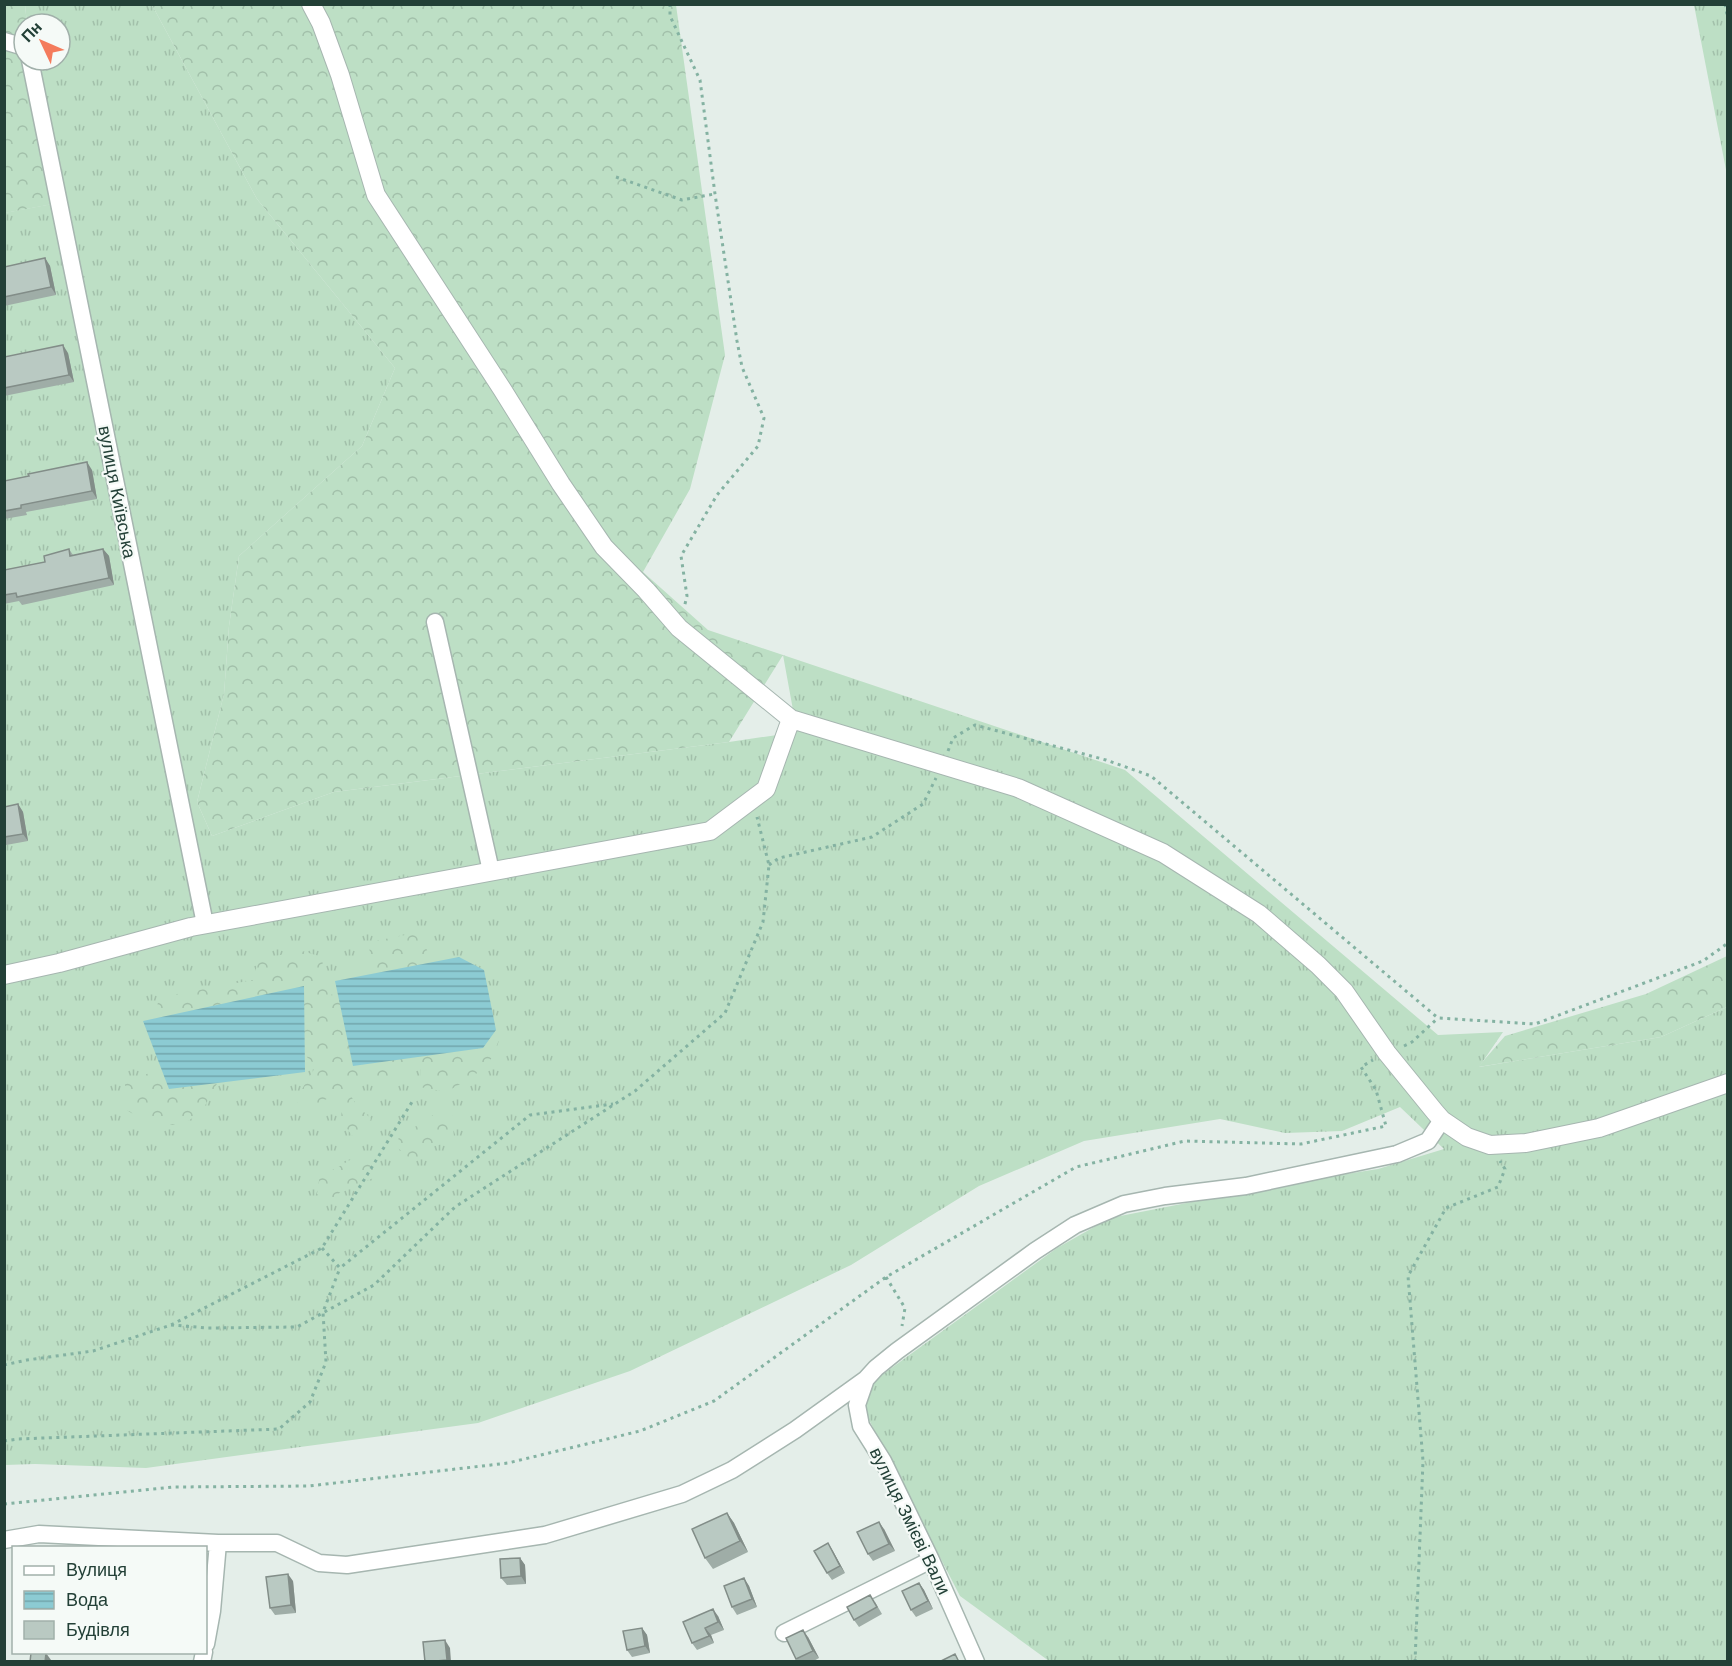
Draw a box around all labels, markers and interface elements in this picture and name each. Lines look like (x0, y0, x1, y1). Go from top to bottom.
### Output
north arrow (12, 12, 72, 72)
text: Пн (18, 18, 45, 45)
street label: вулиця Київська (94, 424, 140, 561)
street label: вулиця Змієві Вали (866, 1444, 954, 1598)
legend (12, 1546, 207, 1654)
text: Вулиця (66, 1560, 127, 1580)
text: Вода (66, 1590, 109, 1610)
text: Будівля (66, 1620, 130, 1640)

